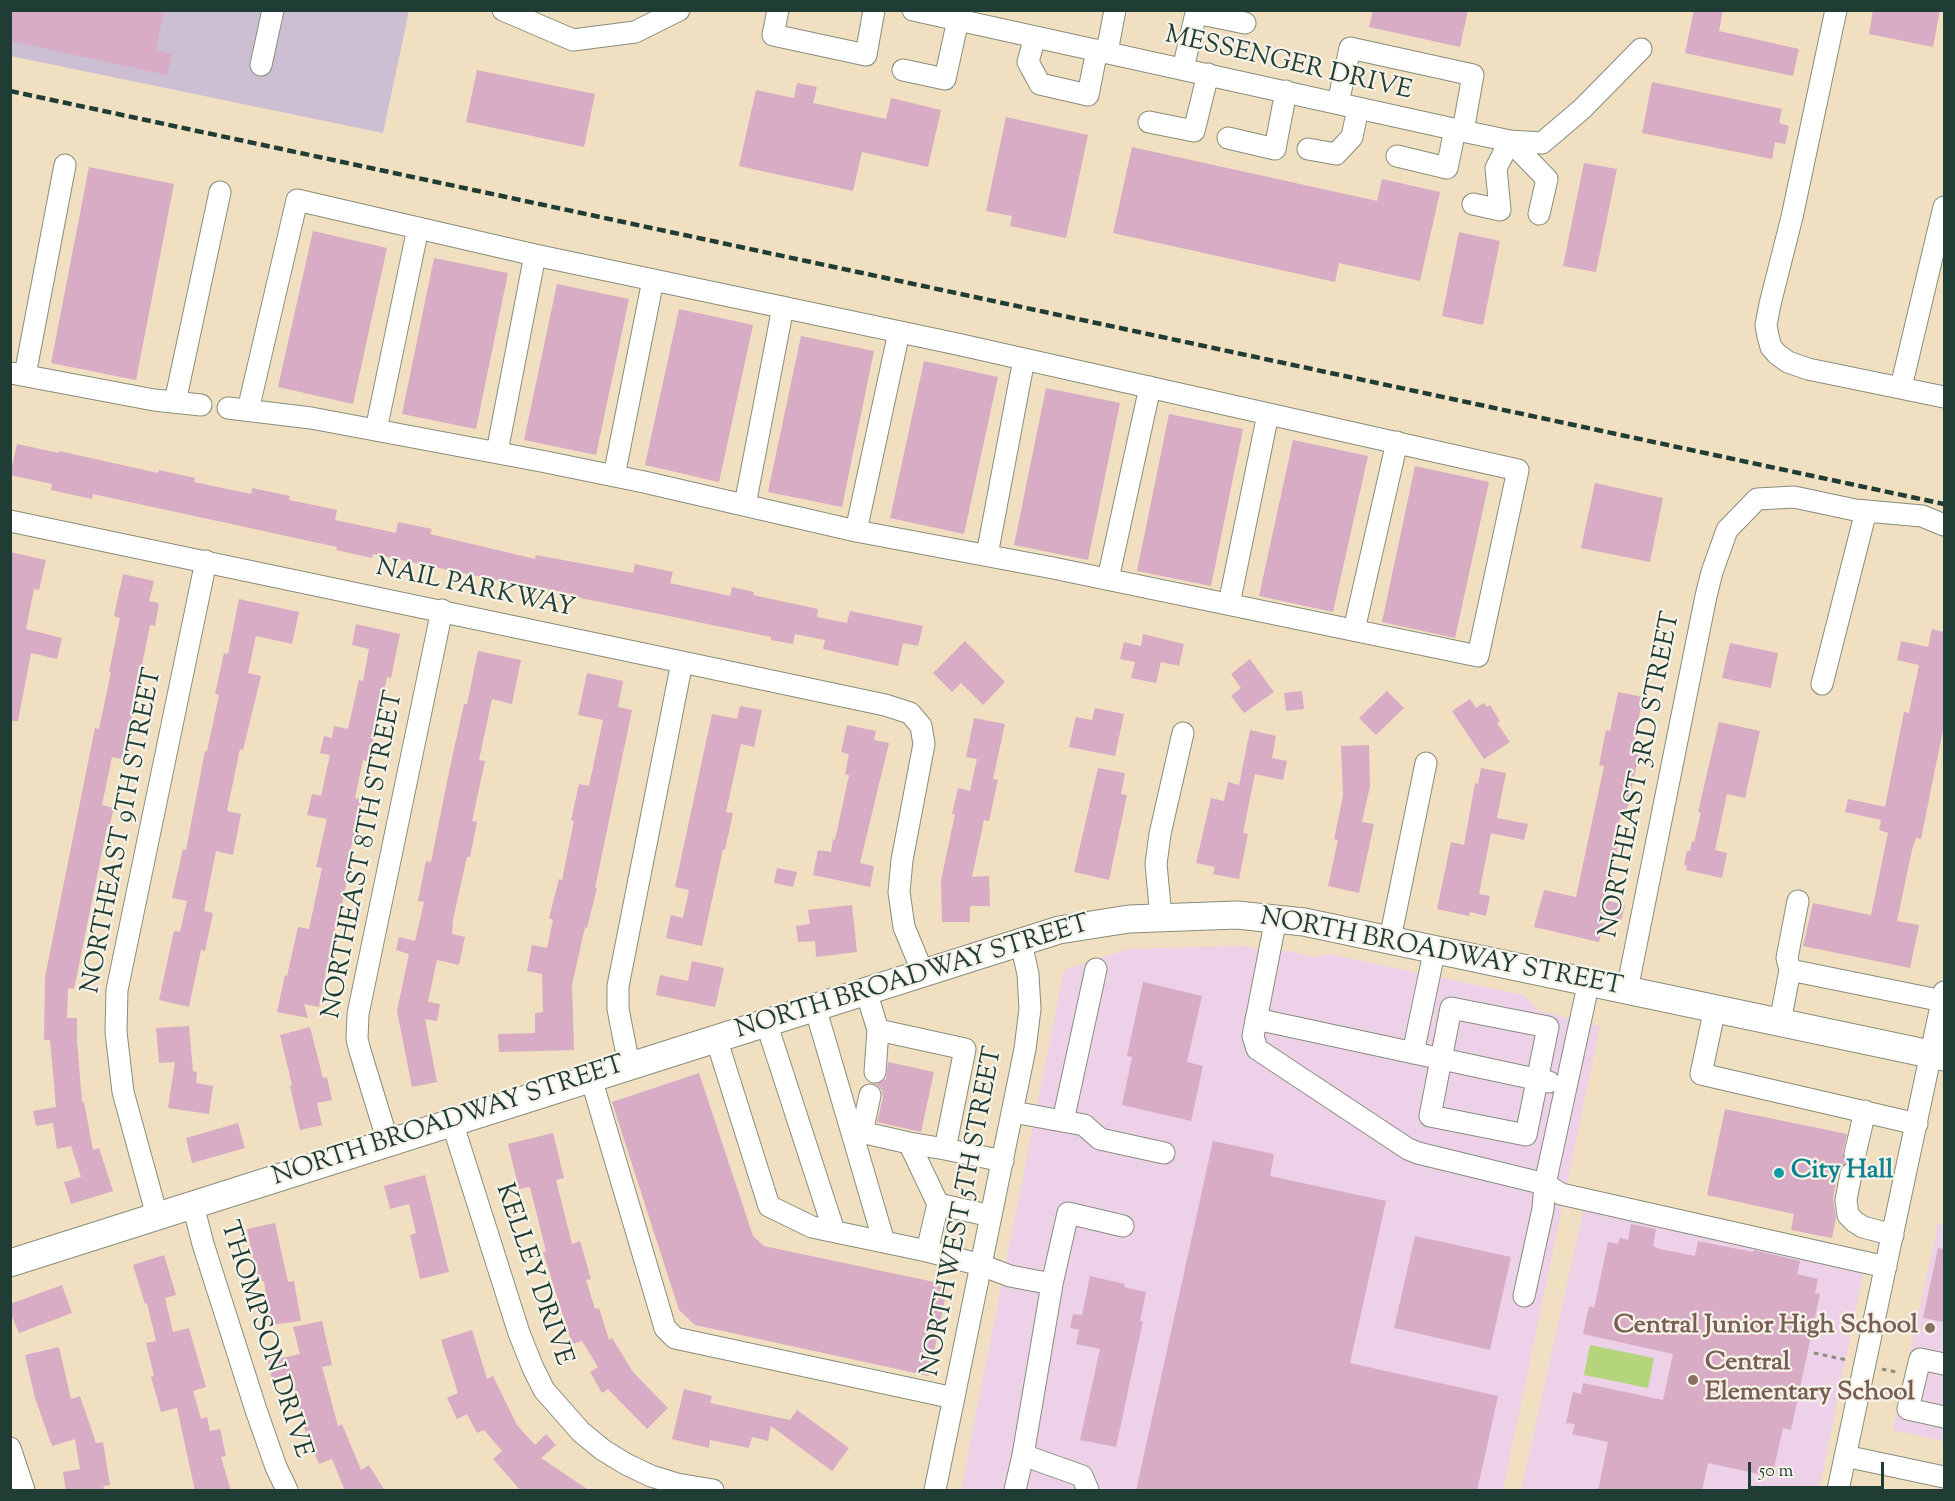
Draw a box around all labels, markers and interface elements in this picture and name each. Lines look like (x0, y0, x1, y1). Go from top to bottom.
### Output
street label: MESSENGER DRIVE (1161, 21, 1415, 109)
street label: NAIL PARKWAY (373, 554, 577, 626)
street label: NORTHEAST 3RD STREET (1595, 609, 1689, 941)
street label: NORTHEAST 9TH STREET (77, 666, 171, 996)
street label: NORTHEAST 8TH STREET (318, 688, 412, 1022)
street label: NORTH BROADWAY STREET (1257, 904, 1625, 1004)
street label: NORTH BROADWAY STREET (732, 910, 1094, 1048)
street label: NORTHWEST 5TH STREET (917, 1045, 1011, 1379)
street label: NORTH BROADWAY STREET (269, 1051, 629, 1195)
place label: City Hall (1791, 1157, 1893, 1189)
marker: City Hall (1772, 1166, 1786, 1180)
street label: KELLEY DRIVE (486, 1180, 578, 1370)
street label: THOMPSON DRIVE (211, 1218, 317, 1462)
place label: Central Junior High School (1613, 1312, 1918, 1344)
marker: Central Junior High School (1923, 1321, 1937, 1335)
place label: Central Elementary School (1705, 1349, 1915, 1410)
marker: Central Elementary School (1686, 1373, 1700, 1387)
scale bar (1751, 1450, 1888, 1488)
text: 50 m (1759, 1459, 1793, 1485)

